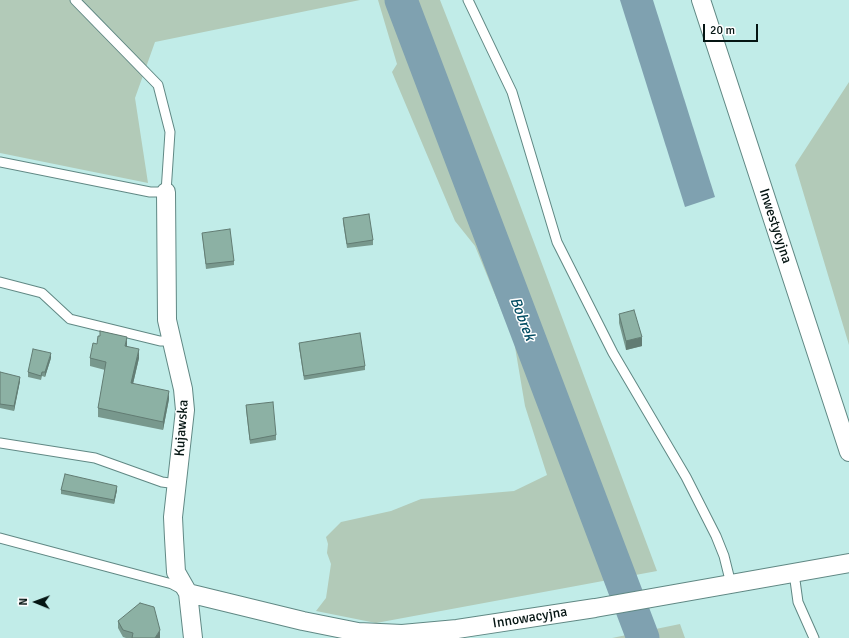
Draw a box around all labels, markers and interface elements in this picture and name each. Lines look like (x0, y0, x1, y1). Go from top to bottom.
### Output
scale bar (705, 16, 760, 42)
text: 20 m (710, 23, 735, 38)
street label: Inwestycyjna (755, 186, 795, 266)
water label: Bobrek (506, 295, 538, 343)
street label: Kujawska (172, 399, 192, 457)
north arrow (16, 582, 56, 622)
text: N (17, 598, 30, 606)
street label: Innowacyjna (491, 604, 569, 632)

